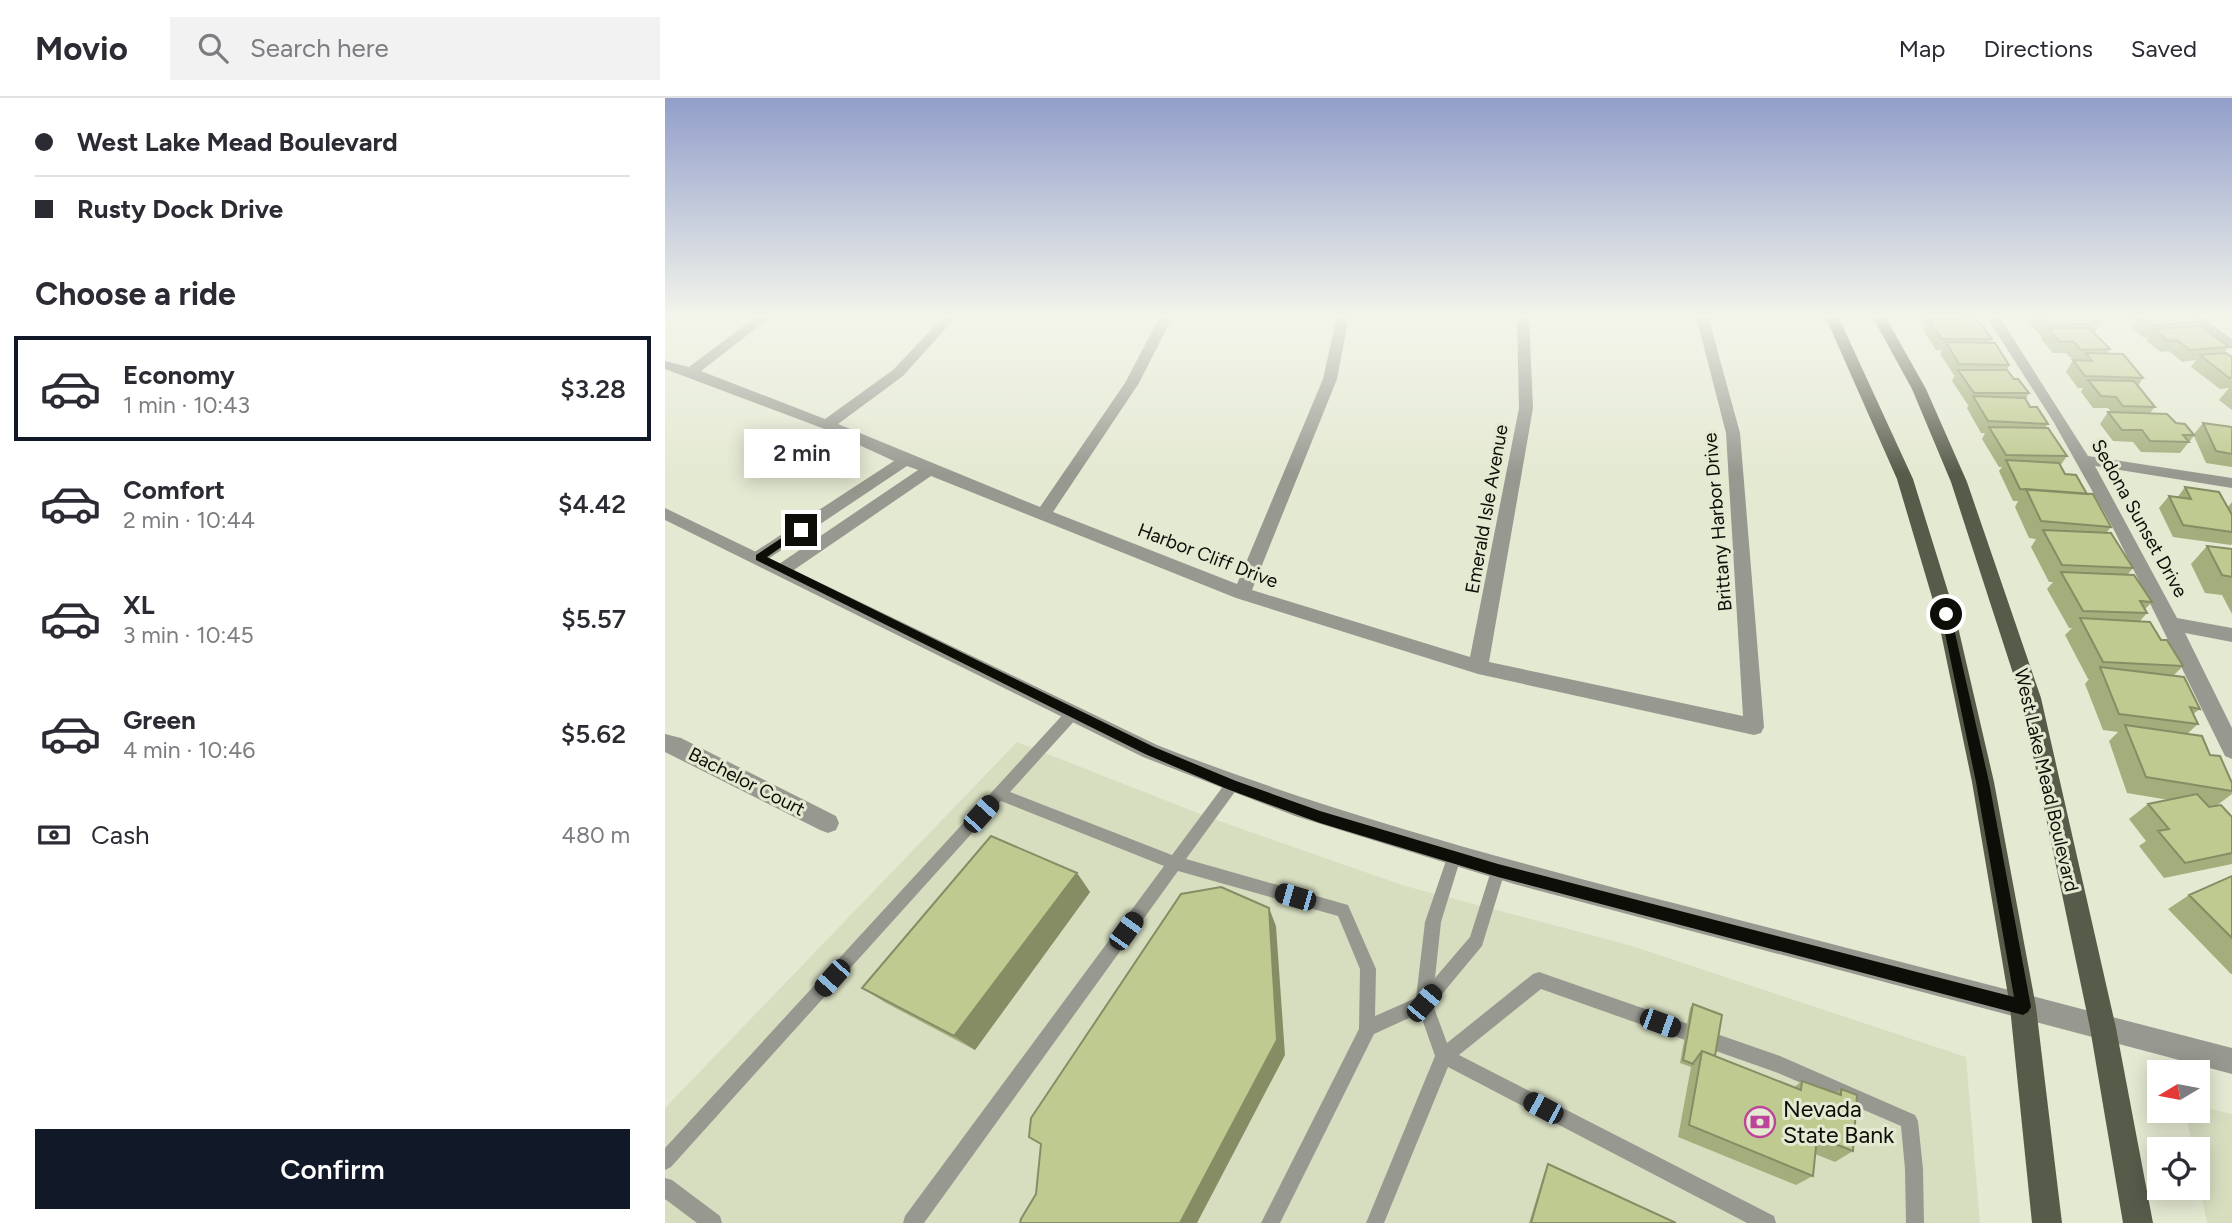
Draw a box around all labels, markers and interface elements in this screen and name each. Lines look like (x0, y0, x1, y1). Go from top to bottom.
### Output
search box (170, 17, 660, 80)
text: Movio (35, 29, 128, 68)
icon: search (194, 29, 232, 67)
text: Search here (250, 32, 389, 64)
text: Map (1899, 34, 1945, 63)
text: Directions (1983, 34, 2093, 63)
text: Saved (2131, 34, 2197, 63)
text: West Lake Mead Boulevard (77, 126, 398, 158)
text: Rusty Dock Drive (77, 193, 283, 225)
text: Choose a ride (35, 275, 236, 313)
icon: car (39, 357, 102, 420)
text: Economy (123, 359, 235, 391)
text: $3.28 (560, 373, 626, 405)
text: 1 min · 10:43 (123, 391, 250, 419)
street label: Emerald Isle Avenue (1460, 423, 1513, 595)
callout: 2 min (743, 428, 859, 478)
street label: Brittany Harbor Drive (1698, 432, 1737, 612)
street label: Sedona Sunset Drive (2087, 435, 2193, 601)
text: 2 min (773, 439, 831, 467)
icon: car (39, 472, 102, 535)
text: Comfort (123, 474, 225, 506)
text: $4.42 (558, 488, 626, 520)
text: 2 min · 10:44 (123, 506, 255, 534)
route end (785, 514, 817, 546)
street label: Harbor Cliff Drive (1134, 518, 1281, 593)
icon: car (39, 587, 102, 650)
text: XL (123, 589, 155, 621)
route start (1930, 598, 1962, 630)
text: $5.57 (561, 603, 626, 635)
text: 3 min · 10:45 (123, 621, 254, 649)
street label: West Lake Mead Boulevard (2010, 666, 2083, 894)
icon: car (39, 702, 102, 765)
text: Green (123, 704, 196, 736)
text: $5.62 (561, 718, 626, 750)
text: 4 min · 10:46 (123, 736, 255, 764)
street label: Bachelor Court (685, 742, 809, 821)
car (960, 791, 1003, 837)
icon: cash (35, 816, 73, 854)
text: Cash (91, 819, 150, 851)
text: 480 m (562, 821, 630, 849)
car (1272, 881, 1319, 913)
car (1106, 908, 1147, 954)
car (811, 955, 854, 1001)
car (1403, 980, 1446, 1026)
car (1637, 1006, 1684, 1040)
north arrow (2147, 1060, 2210, 1124)
map controls (2147, 1060, 2210, 1200)
car (1520, 1089, 1567, 1127)
place label: Nevada State Bank (1783, 1095, 1895, 1149)
bank icon: Nevada State Bank (1743, 1105, 1777, 1139)
button: Confirm (35, 1129, 630, 1209)
button: locate (2147, 1137, 2210, 1200)

